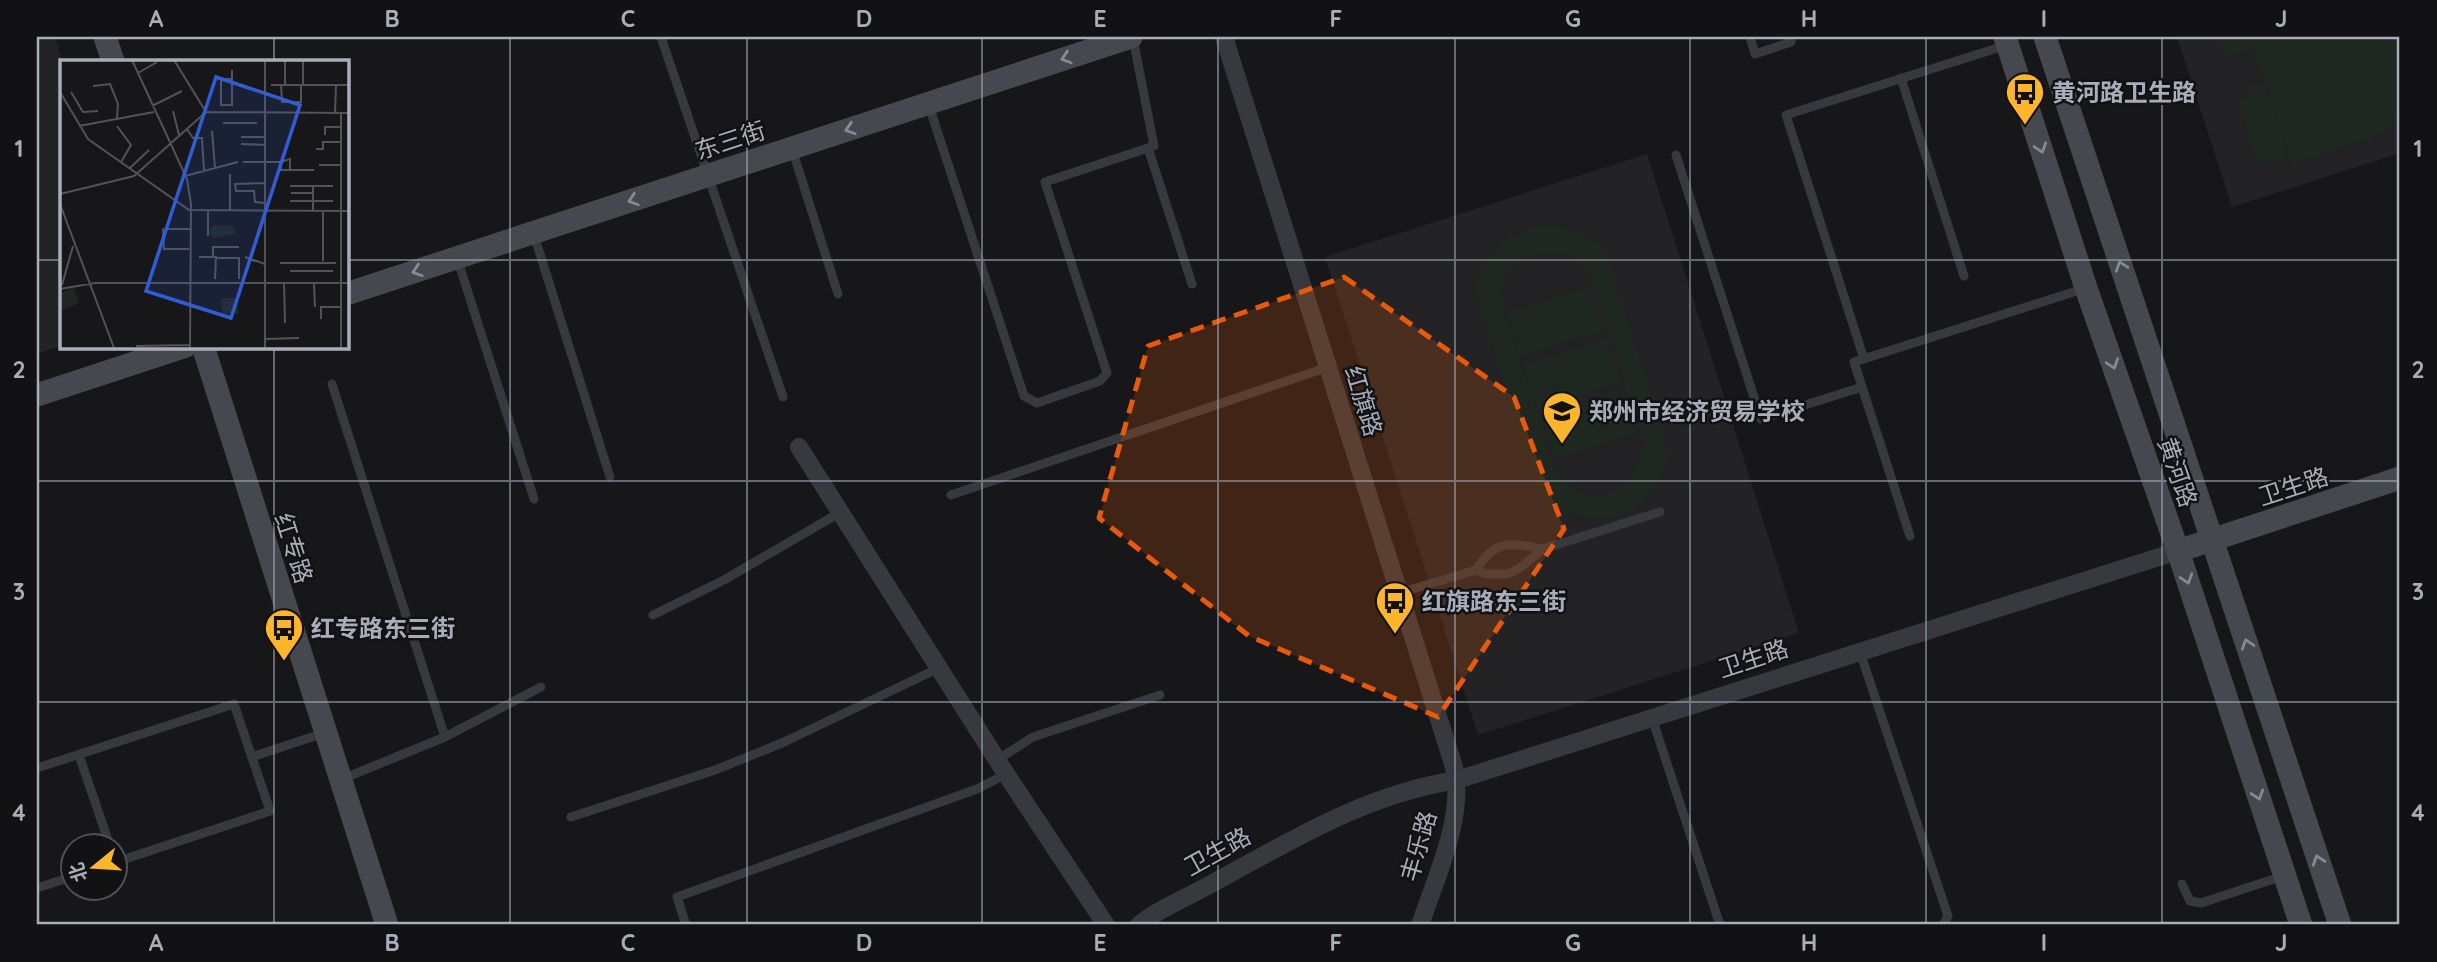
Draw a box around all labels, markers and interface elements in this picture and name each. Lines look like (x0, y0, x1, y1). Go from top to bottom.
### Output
text: A (149, 4, 164, 33)
text: B (384, 4, 400, 33)
text: C (621, 4, 635, 33)
text: D (856, 4, 872, 33)
text: E (1093, 4, 1107, 33)
text: F (1330, 4, 1342, 33)
text: G (1565, 4, 1581, 33)
text: H (1801, 4, 1817, 33)
text: I (2041, 4, 2047, 33)
text: J (2275, 4, 2287, 33)
one-way arrow (1060, 50, 1072, 64)
inset map (60, 60, 348, 348)
bus stop icon: 黄河路卫生路 (2004, 71, 2046, 126)
place label: 黄河路卫生路 (2052, 77, 2196, 107)
street label: 东三街 (691, 115, 769, 165)
one-way arrow (844, 121, 856, 135)
text: 1 (15, 134, 23, 163)
text: 1 (2414, 134, 2422, 163)
one-way arrow (2033, 142, 2047, 154)
one-way arrow (628, 192, 640, 206)
one-way arrow (2115, 260, 2130, 272)
one-way arrow (412, 263, 424, 277)
text: 2 (12, 355, 26, 384)
text: 2 (2411, 355, 2425, 384)
one-way arrow (2105, 358, 2119, 370)
street label: 红旗路 (1339, 362, 1389, 440)
school or university icon: 郑州市经济贸易学校 (1541, 390, 1583, 445)
place label: 郑州市经济贸易学校 (1589, 396, 1805, 426)
street label: 黄河路 (2152, 433, 2204, 511)
street label: 卫生路 (2254, 461, 2332, 511)
street label: 红专路 (269, 509, 319, 587)
one-way arrow (2179, 573, 2193, 585)
text: 3 (13, 577, 25, 606)
text: 3 (2412, 577, 2424, 606)
bus stop icon: 红旗路东三街 (1374, 580, 1416, 635)
place label: 红旗路东三街 (1422, 586, 1566, 616)
bus stop icon: 红专路东三街 (263, 607, 305, 662)
place label: 红专路东三街 (311, 613, 455, 643)
street label: 卫生路 (1714, 633, 1792, 683)
one-way arrow (2241, 639, 2255, 651)
one-way arrow (2250, 789, 2264, 801)
text: 4 (12, 798, 26, 827)
text: 4 (2411, 798, 2425, 827)
street label: 丰乐路 (1394, 807, 1442, 885)
street label: 卫生路 (1178, 820, 1256, 882)
north arrow (60, 832, 130, 902)
one-way arrow (2312, 855, 2326, 867)
text: 北 (63, 860, 92, 885)
text: A (149, 928, 164, 957)
text: B (384, 928, 400, 957)
text: C (621, 928, 635, 957)
text: D (856, 928, 872, 957)
text: E (1093, 928, 1107, 957)
text: F (1330, 928, 1342, 957)
text: G (1565, 928, 1581, 957)
text: H (1801, 928, 1817, 957)
text: I (2041, 928, 2047, 957)
text: J (2275, 928, 2287, 957)

